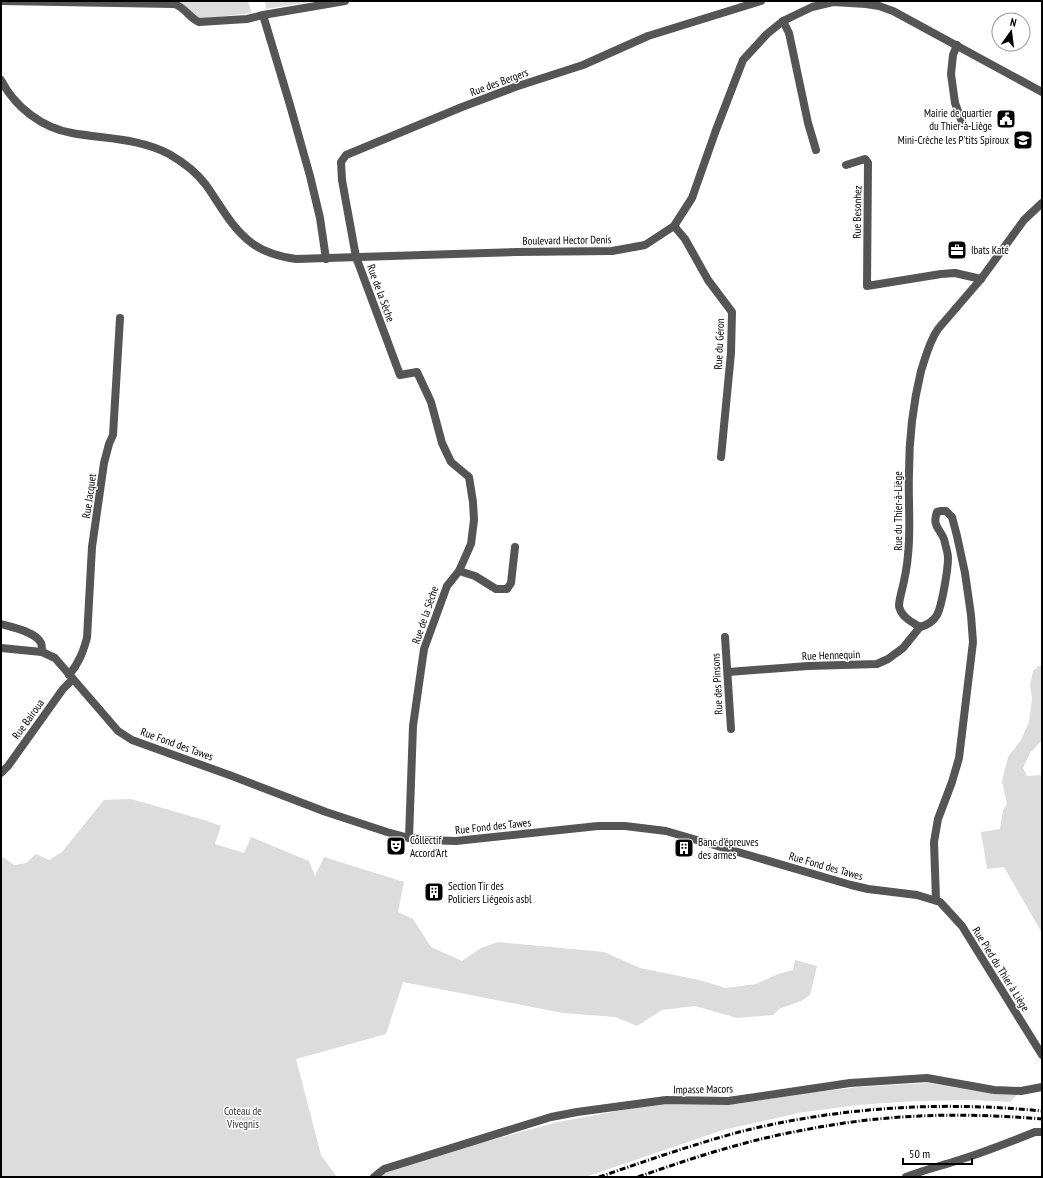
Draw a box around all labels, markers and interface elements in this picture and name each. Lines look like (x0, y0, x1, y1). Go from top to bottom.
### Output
north arrow (991, 12, 1031, 52)
text: N (1009, 15, 1018, 30)
street label: Rue des Bergers (468, 65, 530, 99)
place label: Mairie de quartier du Thier-à-Liège (924, 106, 992, 133)
public building icon: Mairie de quartier du Thier-à-Liège (995, 108, 1017, 130)
school or university icon: Mini-Crèche les P'tits Spiroux (1012, 129, 1034, 151)
place label: Mini-Crèche les P'tits Spiroux (898, 133, 1009, 147)
street label: Rue Besonhez (850, 185, 864, 239)
street label: Boulevard Hector Denis (522, 232, 612, 248)
office icon: Ibats Katé (946, 239, 968, 261)
place label: Ibats Katé (971, 243, 1009, 257)
street label: Rue de la Sèche (364, 262, 398, 324)
street label: Rue du Géron (711, 318, 727, 370)
street label: Rue du Thier-à-Liège (891, 471, 905, 551)
street label: Rue Jacquet (79, 473, 99, 519)
street label: Rue de la Sèche (409, 584, 442, 646)
street label: Rue Hennequin (802, 647, 861, 663)
street label: Rue des Pinsons (708, 653, 726, 715)
street label: Rue Bairoua (9, 696, 47, 742)
street label: Rue Fond des Tawes (139, 724, 215, 764)
street label: Rue Fond des Tawes (454, 815, 532, 837)
place label: Collectif Accord'Art (410, 833, 447, 860)
theatre icon: Collectif Accord'Art (385, 835, 407, 857)
place label: Banc d'épreuves des armes (698, 835, 759, 862)
building icon: Banc d'épreuves des armes (673, 837, 695, 859)
street label: Rue Fond des Tawes (787, 849, 865, 883)
place label: Section Tir des Policiers Liégeois asbl (448, 879, 532, 906)
building icon: Section Tir des Policiers Liégeois asbl (423, 881, 445, 903)
street label: Rue Pied du Thier à Liège (969, 924, 1033, 1014)
street label: Impasse Macors (673, 1081, 733, 1097)
park label: Coteau de Vivegnis (224, 1104, 262, 1131)
scale bar (903, 1140, 972, 1166)
text: 50 m (909, 1146, 930, 1161)

